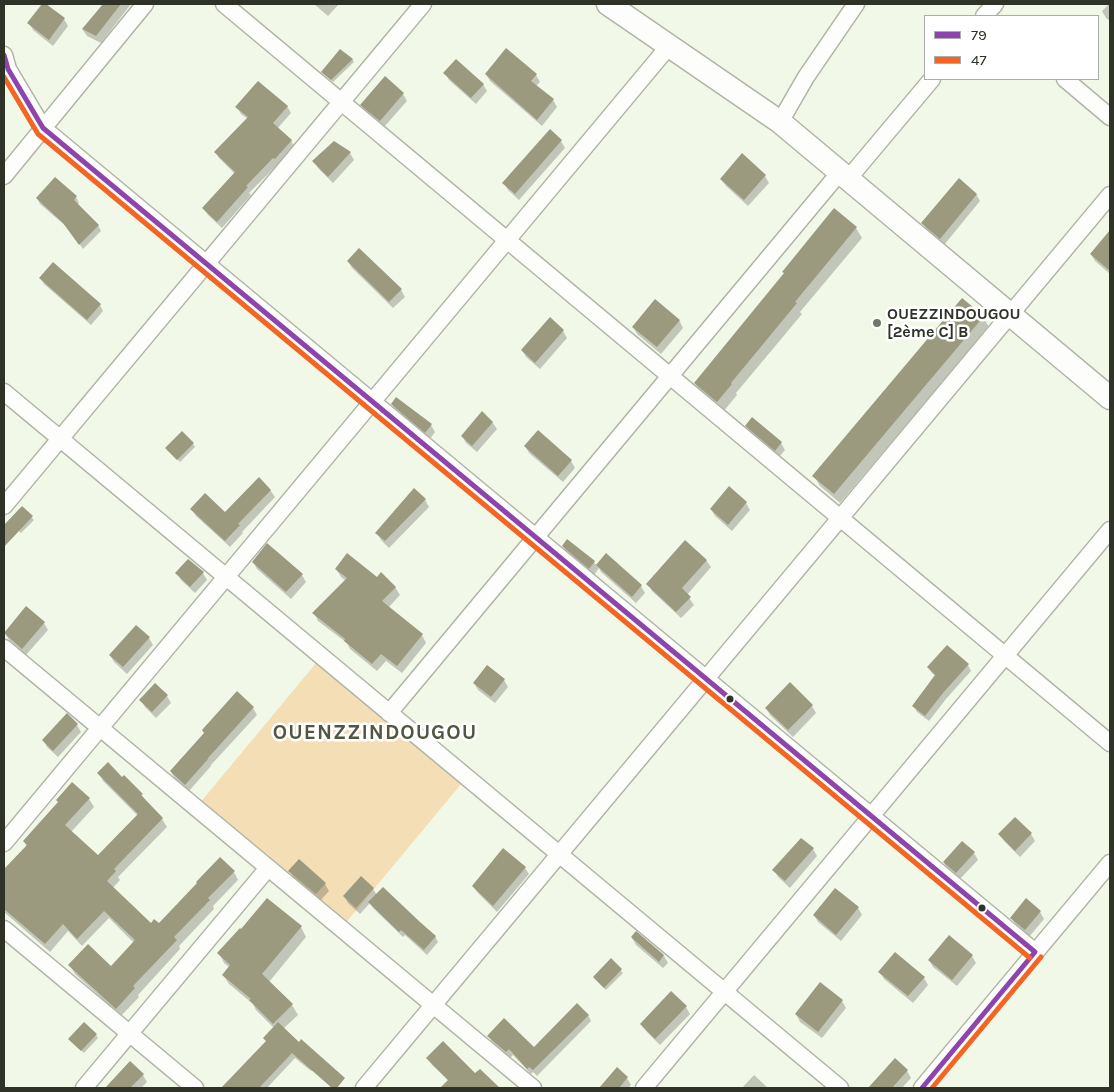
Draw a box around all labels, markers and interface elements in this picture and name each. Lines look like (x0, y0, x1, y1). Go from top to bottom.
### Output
legend (924, 15, 1099, 80)
text: 79 (971, 26, 987, 44)
text: 47 (971, 51, 986, 69)
place label: OUEZZINDOUGOU [2ème C] B (887, 304, 1021, 342)
marker: OUEZZINDOUGOU [2ème C] B (871, 317, 883, 329)
unlabelled marker (725, 694, 735, 704)
district label: OUENZZINDOUGOU (271, 720, 479, 746)
unlabelled marker (977, 903, 987, 913)

